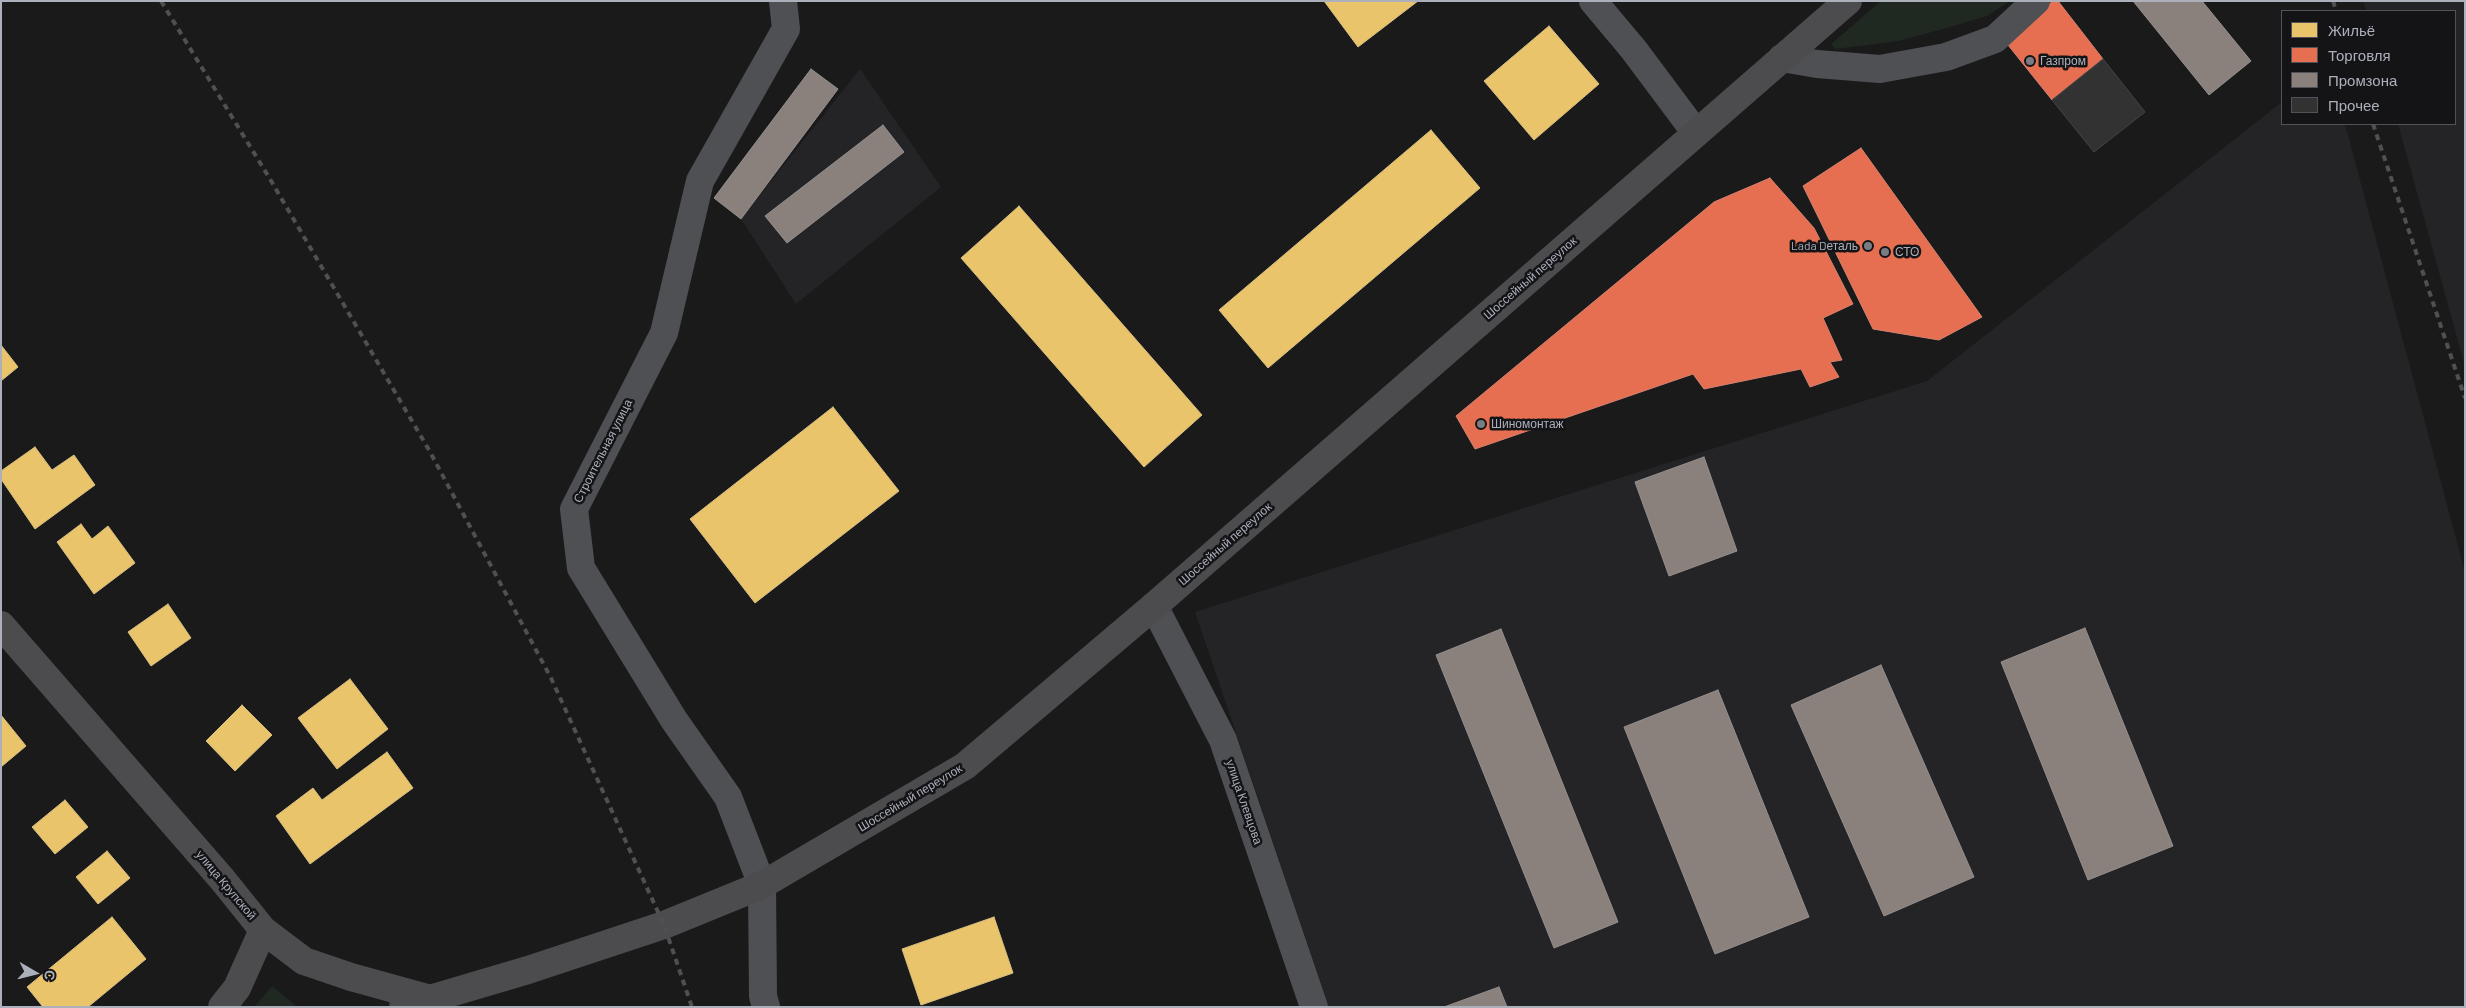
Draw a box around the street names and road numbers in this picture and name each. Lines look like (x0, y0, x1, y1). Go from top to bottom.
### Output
street label: Шоссейный переулок (1481, 234, 1579, 322)
street label: Строительная улица (571, 397, 635, 505)
street label: Шоссейный переулок (1176, 500, 1274, 588)
street label: улица Клевцова (1223, 758, 1265, 846)
street label: Шоссейный переулок (855, 761, 965, 835)
street label: улица Крупской (193, 847, 259, 923)

